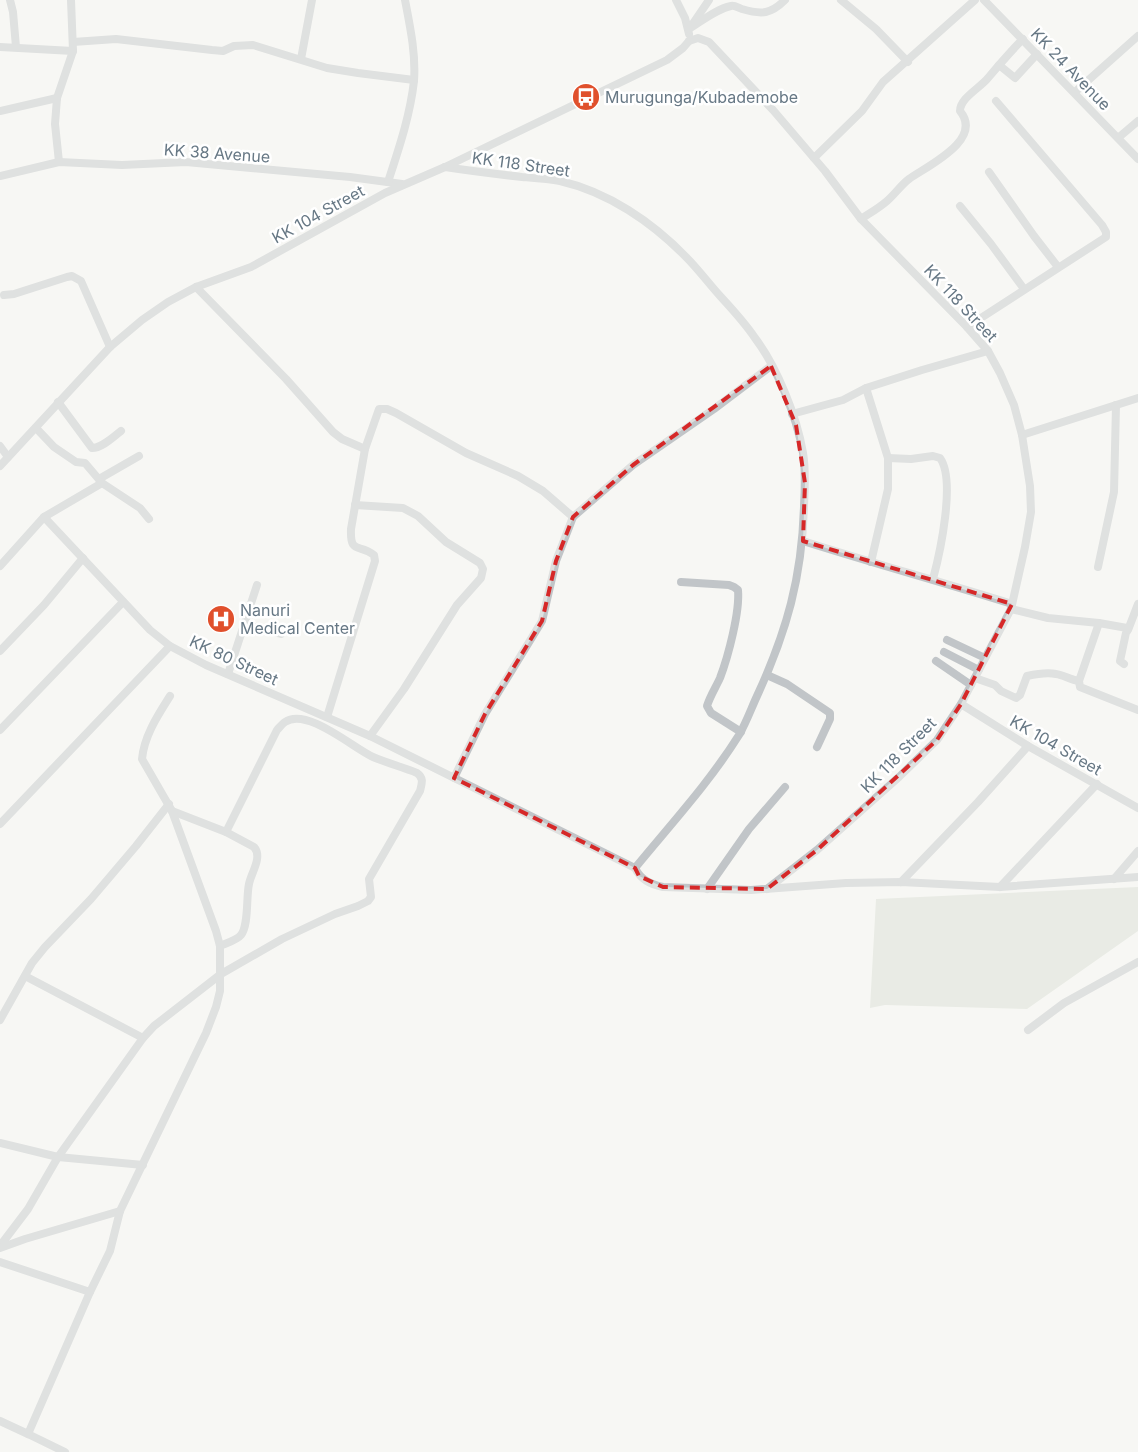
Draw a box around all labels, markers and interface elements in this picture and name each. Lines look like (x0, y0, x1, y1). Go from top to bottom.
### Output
street label: KK 24 Avenue (1027, 24, 1115, 114)
bus stop icon: Murugunga/Kubademobe (571, 82, 601, 112)
place label: Murugunga/Kubademobe (605, 87, 798, 107)
street label: KK 38 Avenue (163, 139, 271, 167)
street label: KK 118 Street (471, 147, 571, 181)
street label: KK 104 Street (268, 180, 368, 248)
street label: KK 118 Street (920, 260, 1002, 346)
place label: Nanuri Medical Center (240, 600, 355, 638)
hospital icon: Nanuri Medical Center (206, 604, 236, 634)
street label: KK 80 Street (186, 631, 282, 689)
street label: KK 104 Street (1007, 711, 1105, 779)
street label: KK 118 Street (856, 713, 940, 797)

